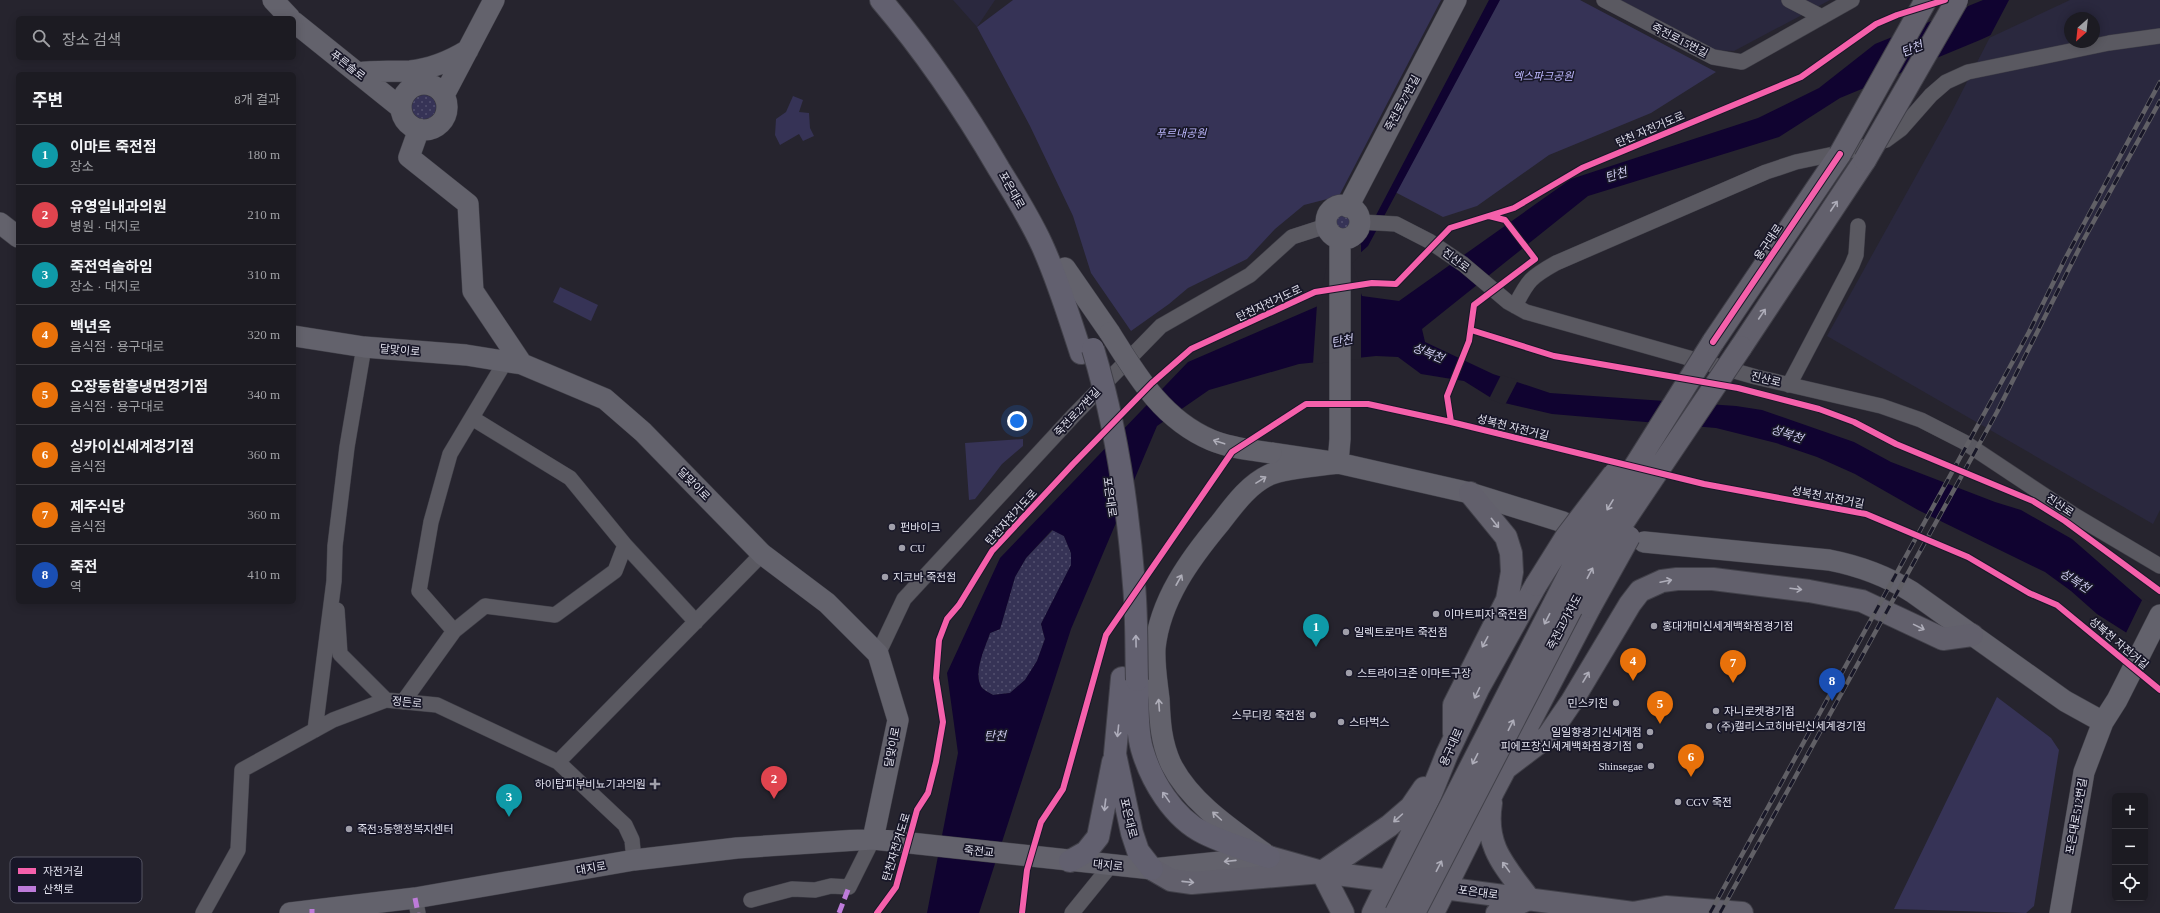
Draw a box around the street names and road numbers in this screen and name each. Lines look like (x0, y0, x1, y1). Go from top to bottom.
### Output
street label: 죽전로15번길 (1650, 21, 1710, 59)
street label: 푸른솔로 (328, 48, 368, 82)
street label: 죽전로27번길 (1382, 73, 1422, 133)
street label: 탄천 자전거도로 (1614, 109, 1686, 149)
street label: 포은대로 (997, 169, 1027, 211)
street label: 용구대로 (1752, 222, 1784, 262)
street label: 진산로 (1440, 246, 1472, 274)
street label: 탄천자전거도로 (1234, 283, 1304, 323)
street label: 달맞이로 (379, 342, 421, 358)
street label: 진산로 (1750, 370, 1782, 388)
street label: 죽전로27번길 (1052, 385, 1102, 439)
street label: 성복천 자전거길 (1476, 412, 1550, 442)
street label: 달맞이로 (676, 465, 712, 503)
street label: 포은대로 (1101, 476, 1119, 518)
street label: 성복천 자전거길 (1791, 484, 1865, 510)
street label: 탄천자전거도로 (983, 487, 1039, 547)
street label: 진산로 (2044, 492, 2076, 518)
street label: 죽전고가차도 (1544, 592, 1584, 652)
street label: 성복천 자전거길 (2087, 615, 2151, 671)
street label: 정든로 (391, 694, 423, 710)
street label: 달맞이로 (882, 726, 902, 768)
street label: 용구대로 (1437, 726, 1465, 768)
street label: 포은대로512번길 (2063, 777, 2089, 855)
street label: 포은대로 (1118, 797, 1140, 839)
street label: 탄천자전거도로 (880, 811, 912, 883)
street label: 죽전교 (963, 843, 995, 859)
street label: 대지로 (1092, 857, 1124, 873)
street label: 대지로 (575, 859, 607, 877)
street label: 포은대로 (1457, 883, 1499, 901)

